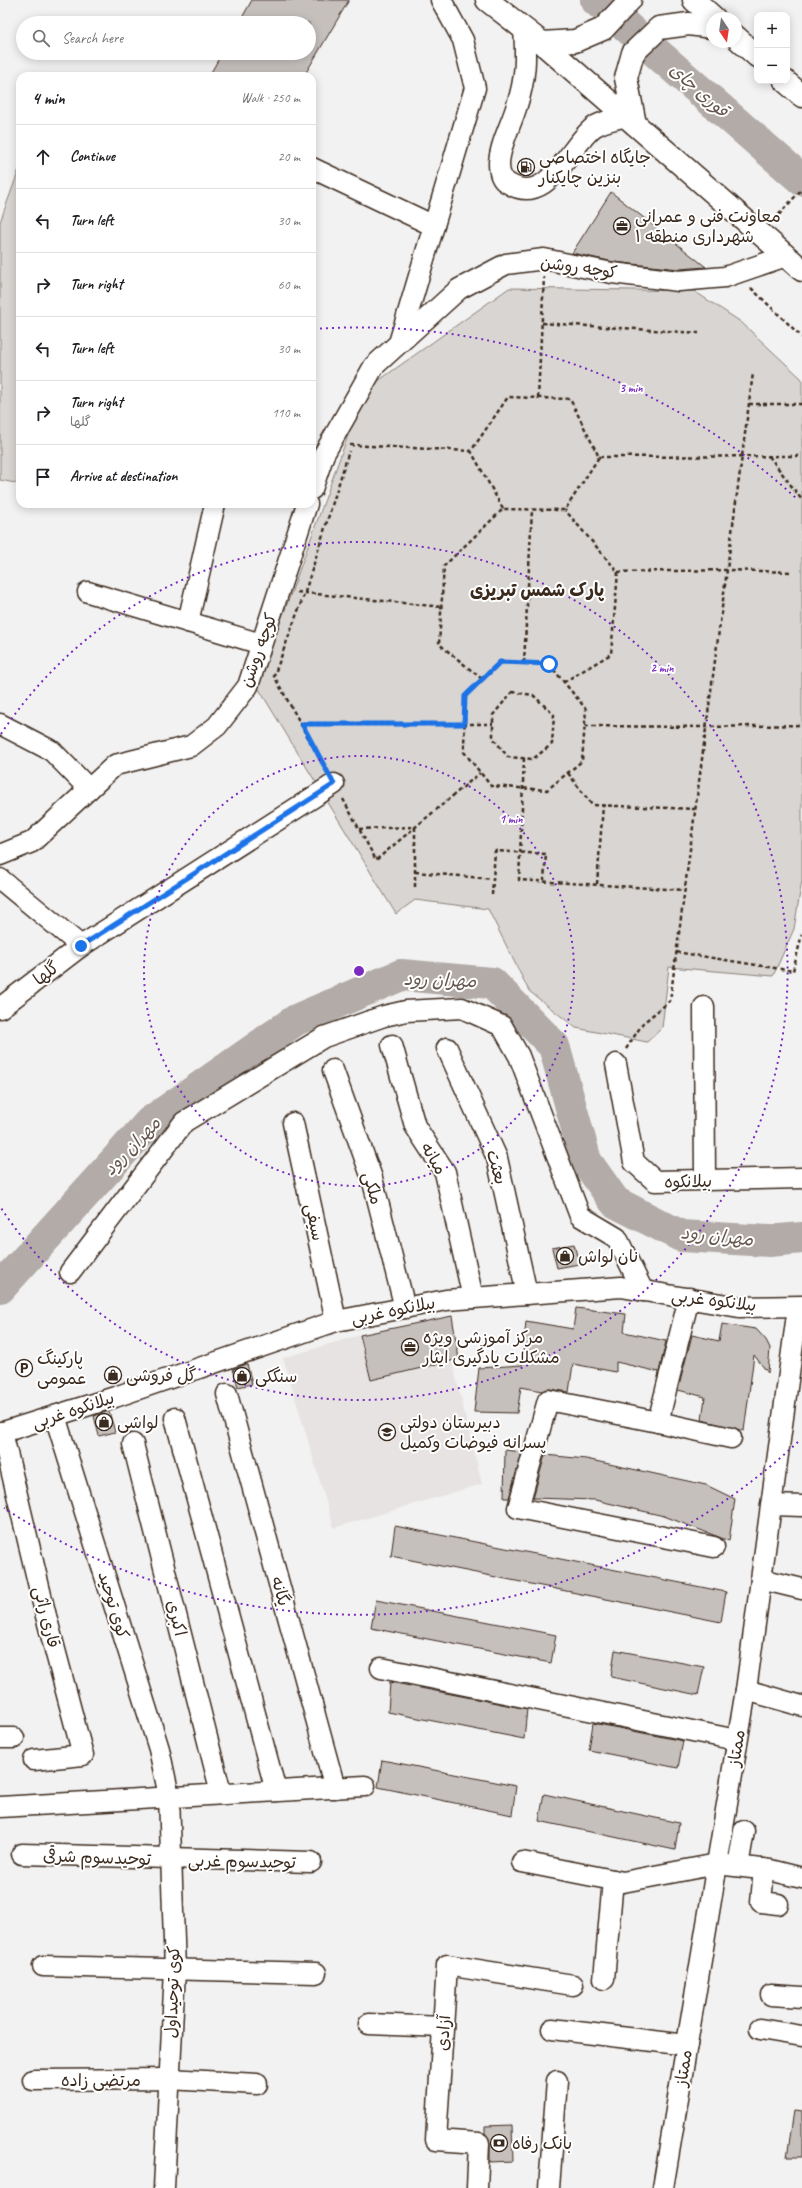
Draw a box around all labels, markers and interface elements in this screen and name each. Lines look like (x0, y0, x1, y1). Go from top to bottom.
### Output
north arrow (706, 12, 742, 48)
map controls (754, 12, 790, 84)
button: + (754, 12, 790, 48)
search box (16, 16, 316, 60)
icon: search (30, 27, 52, 49)
text: Search here (62, 29, 123, 48)
button: − (754, 48, 790, 84)
water label: قوری چای (665, 58, 734, 123)
text: 4 min (32, 88, 65, 109)
text: Walk · 250 m (241, 90, 300, 106)
icon: ahead (32, 146, 54, 168)
text: Continue (70, 147, 115, 166)
place label: جایگاه اختصاصی بنزین چایکنار (537, 147, 651, 188)
text: 20 m (278, 149, 300, 165)
fuel station icon: جایگاه اختصاصی بنزین چایکنار (516, 157, 536, 177)
place label: معاونت فنی و عمرانی شهرداری منطقه ۱ (635, 206, 781, 247)
icon: left (32, 210, 54, 232)
text: Turn left (70, 211, 113, 230)
text: 30 m (278, 213, 300, 229)
office icon: معاونت فنی و عمرانی شهرداری منطقه ۱ (612, 216, 632, 236)
street label: کوچه روشن (539, 252, 619, 283)
icon: right (32, 274, 54, 296)
text: Turn right (70, 275, 123, 294)
text: 60 m (278, 277, 300, 293)
icon: left (32, 338, 54, 360)
text: Turn left (70, 339, 113, 358)
text: 30 m (278, 341, 300, 357)
text: 3 min (620, 380, 643, 396)
text: Turn right (70, 393, 123, 412)
icon: right (32, 402, 54, 424)
text: 110 m (272, 405, 300, 421)
text: گلها (70, 414, 91, 430)
icon: arrive (32, 466, 54, 488)
text: Arrive at destination (70, 467, 177, 486)
district label: پارک شمس تبریزی (470, 579, 605, 602)
street label: کوچه روشن (235, 610, 282, 690)
route start (540, 655, 558, 673)
text: 2 min (651, 660, 674, 676)
text: 1 min (500, 811, 523, 827)
route end (72, 937, 90, 955)
street label: گلها (29, 957, 63, 990)
centre of rings (352, 964, 366, 978)
water label: مهران رود (403, 968, 477, 992)
water label: مهران رود (99, 1112, 165, 1180)
street label: میانه (416, 1138, 451, 1178)
street label: بعثت (482, 1147, 511, 1187)
street label: ملکی (358, 1169, 387, 1207)
street label: بیلانکوه (664, 1171, 712, 1192)
street label: سیفی (300, 1202, 329, 1243)
water label: مهران رود (680, 1221, 755, 1251)
shop icon: نان لواش (555, 1246, 575, 1266)
place label: نان لواش (578, 1246, 638, 1268)
street label: بیلانکوه غربی (670, 1285, 758, 1316)
street label: بیلانکوه غربی (349, 1292, 437, 1329)
place label: مرکز آموزشی ویژه مشکلات یادگیری ایثار (421, 1327, 560, 1368)
office icon: مرکز آموزشی ویژه مشکلات یادگیری ایثار (400, 1337, 420, 1357)
place label: پارکینگ عمومی (37, 1348, 87, 1389)
parking icon: پارکینگ عمومی (14, 1358, 34, 1378)
shop icon: گل فروشی (103, 1365, 123, 1385)
place label: گل فروشی (126, 1365, 197, 1386)
shop icon: سنگکی (232, 1366, 252, 1386)
place label: سنگکی (255, 1366, 297, 1387)
street label: بیلانکوه غربی (29, 1387, 117, 1434)
shop icon: لواشی (94, 1412, 114, 1432)
place label: لواشی (117, 1412, 159, 1434)
place label: دبیرستان دولتی پسرانه فیوضات وکمیل (400, 1412, 546, 1454)
school or university icon: دبیرستان دولتی پسرانه فیوضات وکمیل (377, 1422, 397, 1442)
street label: کوی توحید (93, 1569, 134, 1642)
street label: یگانه (266, 1574, 295, 1608)
street label: قاری راثی (29, 1584, 64, 1650)
street label: اکبری (162, 1598, 191, 1638)
street label: ممتاز (723, 1728, 750, 1770)
street label: توحیدسوم شرقی (42, 1844, 153, 1872)
street label: توحیدسوم غربی (188, 1850, 297, 1875)
street label: کوی توحیداول (160, 1945, 185, 2039)
street label: آزادی (432, 2014, 455, 2052)
street label: ممتاز (670, 2048, 697, 2090)
street label: مرتضی زاده (61, 2070, 141, 2091)
bank icon: بانک رفاه (489, 2133, 509, 2153)
place label: بانک رفاه (512, 2133, 572, 2154)

